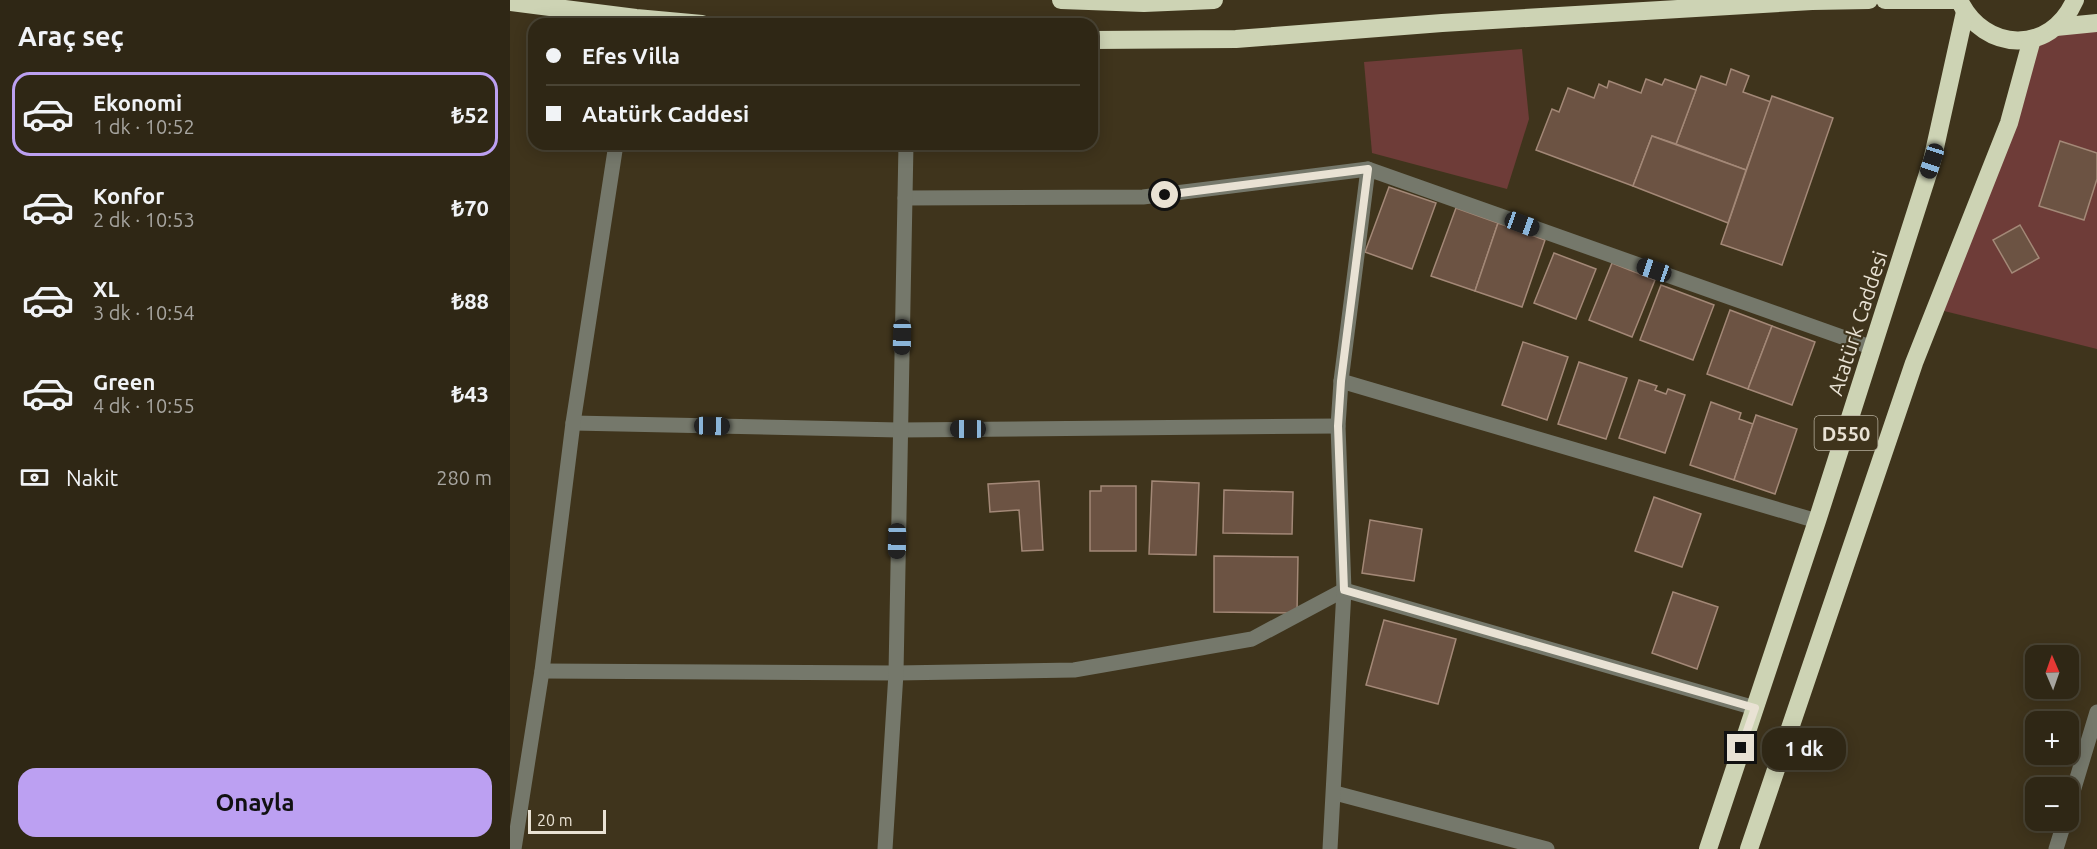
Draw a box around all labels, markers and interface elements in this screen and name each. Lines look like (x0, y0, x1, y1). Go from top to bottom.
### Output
text: Araç seç (18, 21, 124, 51)
text: Efes Villa (582, 43, 680, 68)
icon: car (21, 87, 75, 141)
text: Ekonomi (93, 90, 182, 115)
text: Atatürk Caddesi (582, 101, 749, 126)
text: ₺52 (452, 102, 489, 127)
text: 1 dk · 10:52 (93, 115, 195, 138)
car (1918, 141, 1946, 181)
icon: car (21, 180, 75, 234)
route start (1151, 181, 1178, 208)
text: Konfor (93, 183, 164, 208)
text: ₺70 (452, 195, 489, 220)
text: 2 dk · 10:53 (93, 208, 195, 231)
car (1502, 209, 1542, 239)
street label: Atatürk Caddesi (1822, 248, 1892, 398)
car (1634, 256, 1674, 284)
icon: car (21, 273, 75, 327)
text: XL (93, 276, 120, 301)
text: ₺88 (452, 288, 489, 313)
text: 3 dk · 10:54 (93, 301, 195, 324)
car (893, 319, 911, 355)
icon: car (21, 366, 75, 420)
text: Green (93, 369, 155, 394)
text: ₺43 (452, 381, 489, 406)
text: 4 dk · 10:55 (93, 394, 195, 417)
road number: D550 (1814, 416, 1878, 450)
car (694, 417, 730, 435)
car (950, 420, 986, 438)
icon: cash (18, 461, 51, 494)
text: Nakit (66, 465, 118, 490)
text: 280 m (436, 466, 492, 489)
car (888, 523, 906, 559)
north arrow (2025, 645, 2079, 699)
map controls (2025, 645, 2079, 831)
button: + (2025, 711, 2079, 765)
callout: 1 dk (1762, 727, 1846, 769)
route end (1727, 734, 1754, 761)
text: 1 dk (1784, 737, 1824, 760)
button: Onayla (18, 768, 492, 837)
button: − (2025, 777, 2079, 831)
scale bar (528, 807, 606, 834)
text: 20 m (537, 811, 573, 829)

